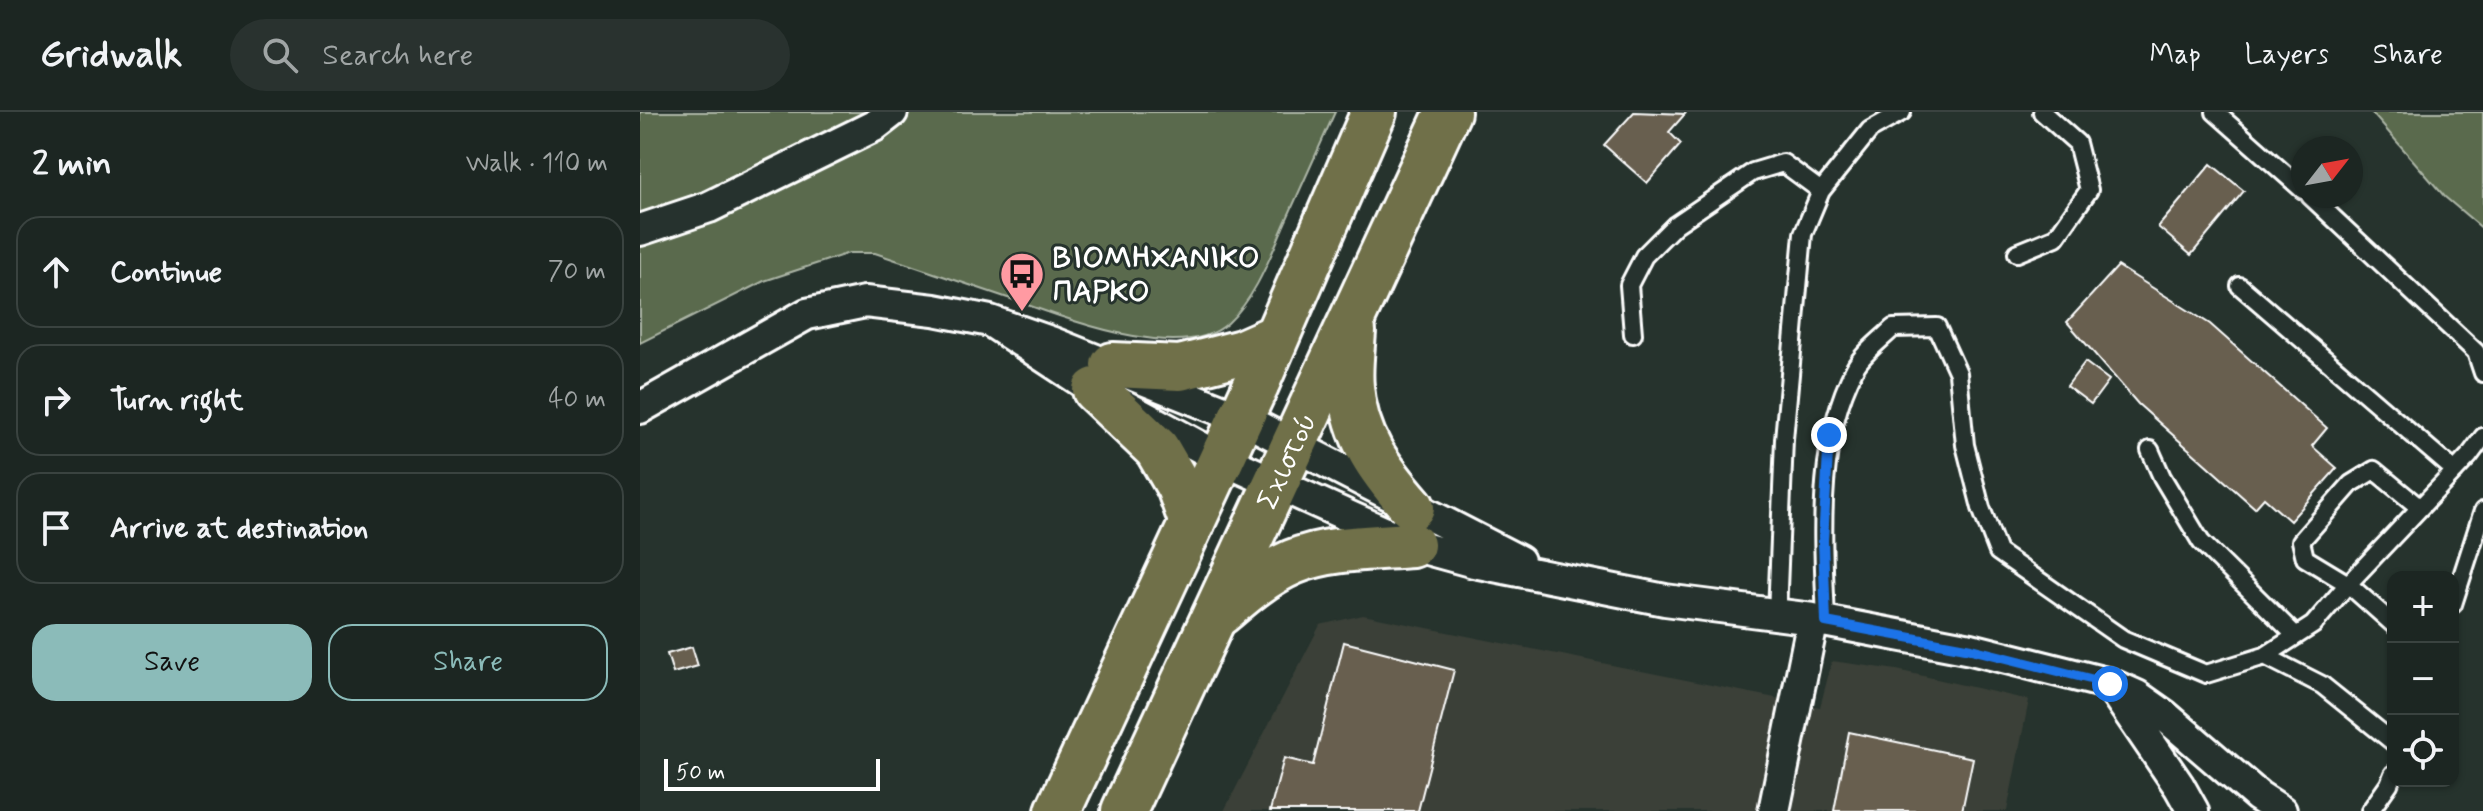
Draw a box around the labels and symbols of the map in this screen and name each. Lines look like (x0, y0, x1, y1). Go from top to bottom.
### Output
north arrow (2291, 136, 2363, 208)
place label: ΒΙΟΜΗΧΑΝΙΚΟ ΠΑΡΚΟ (1053, 239, 1260, 312)
bus stop icon: ΒΙΟΜΗΧΑΝΙΚΟ ΠΑΡΚΟ (998, 250, 1046, 313)
street label: Σχιστού (1248, 407, 1327, 516)
route end (1811, 417, 1847, 453)
route start (2092, 666, 2128, 702)
scale bar (664, 755, 880, 791)

